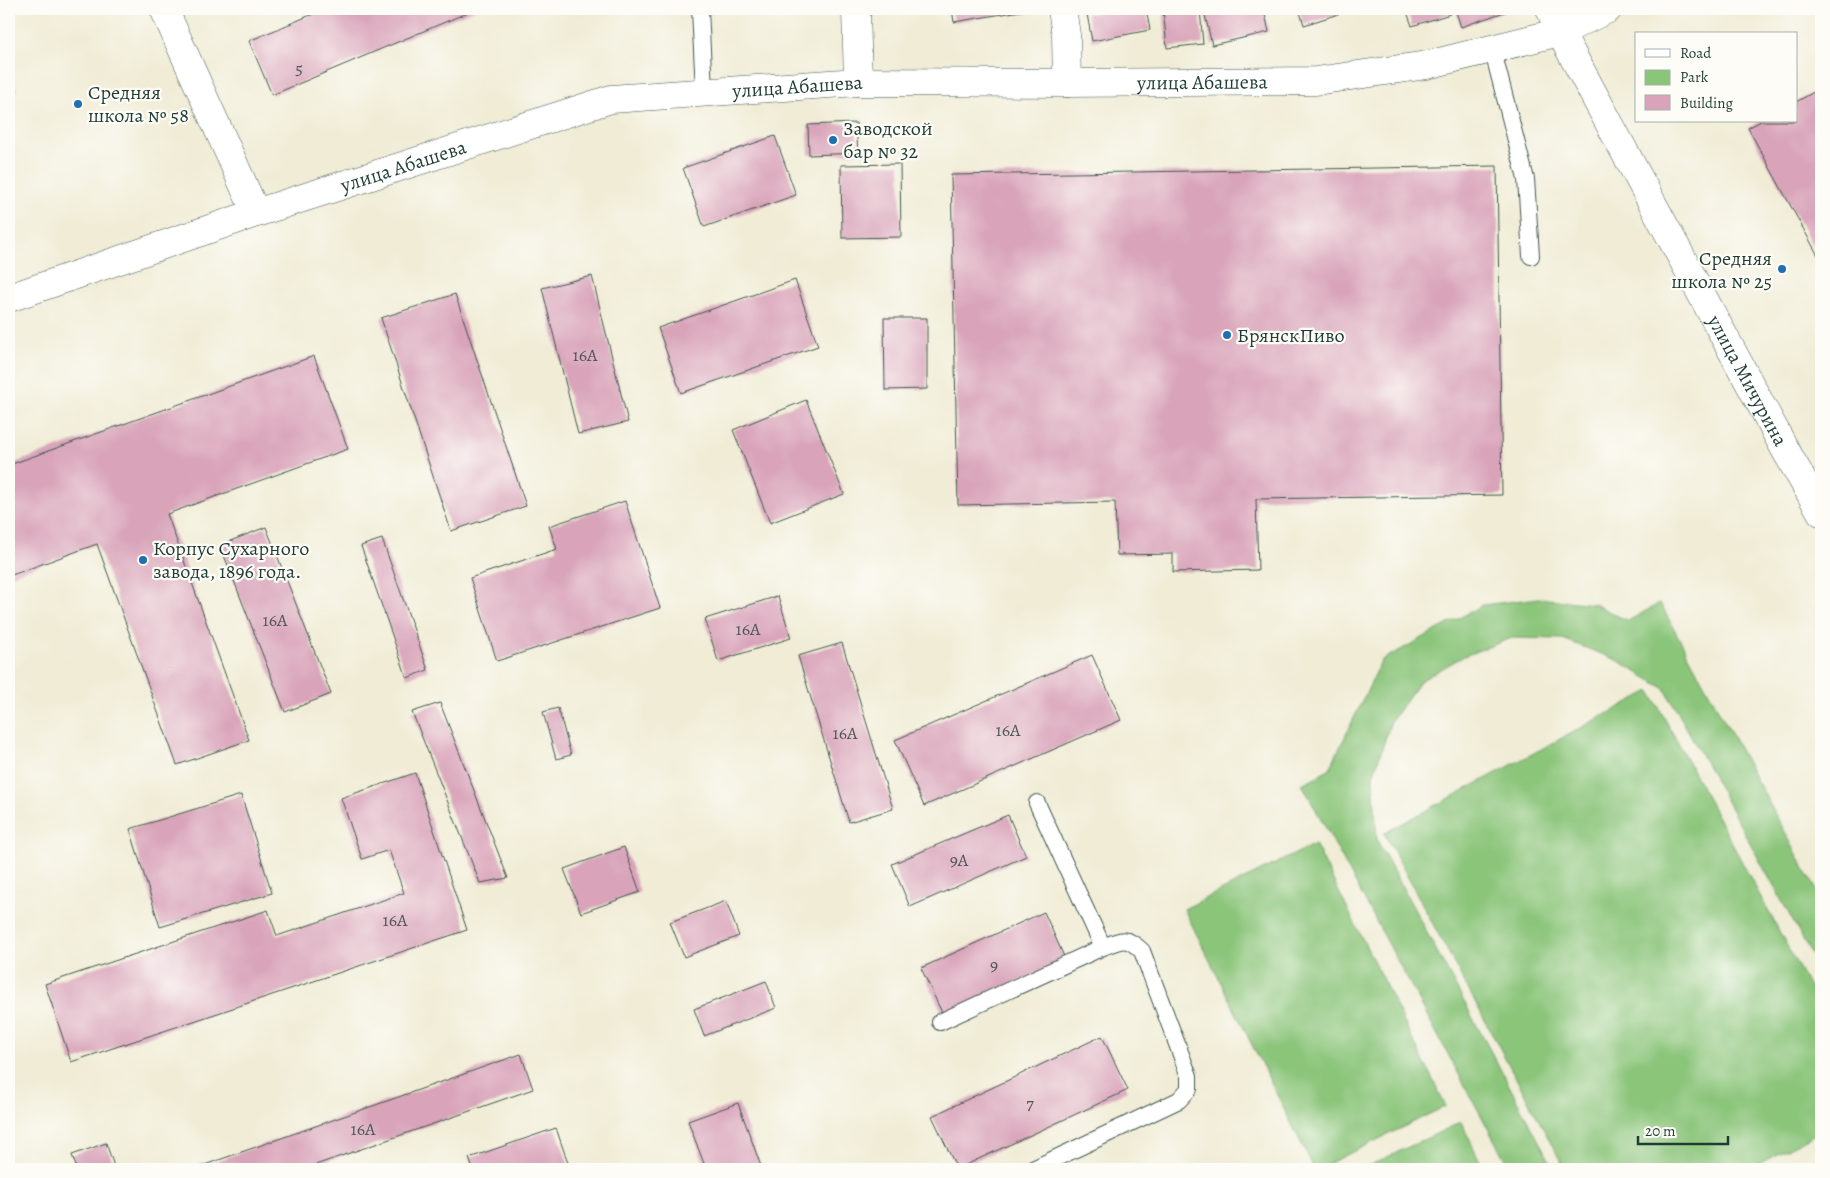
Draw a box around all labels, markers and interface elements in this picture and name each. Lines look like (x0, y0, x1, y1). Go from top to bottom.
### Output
legend (1635, 32, 1798, 122)
text: Road (1680, 43, 1712, 63)
house number: 5 (295, 56, 303, 80)
text: Park (1680, 67, 1709, 87)
street label: улица Абашева (1136, 68, 1268, 96)
street label: улица Абашева (730, 69, 864, 105)
place label: Средняя школа № 58 (88, 79, 189, 129)
text: Building (1680, 93, 1733, 113)
marker: Средняя школа № 58 (72, 98, 84, 110)
place label: Заводской бар № 32 (843, 115, 933, 165)
street label: улица Абашева (336, 133, 471, 199)
marker: Заводской бар № 32 (827, 134, 839, 146)
place label: Средняя школа № 25 (1671, 245, 1772, 295)
marker: Средняя школа № 25 (1776, 263, 1788, 275)
street label: улица Мичурина (1701, 309, 1794, 452)
place label: БрянскПиво (1237, 322, 1345, 349)
marker: БрянскПиво (1221, 329, 1233, 341)
house number: 16А (573, 343, 598, 367)
place label: Корпус Сухарного завода, 1896 года. (153, 535, 309, 585)
marker: Корпус Сухарного завода, 1896 года. (137, 554, 149, 566)
house number: 16А (263, 608, 288, 632)
house number: 16А (736, 617, 761, 641)
house number: 16А (996, 718, 1021, 742)
house number: 16А (833, 721, 858, 745)
house number: 9А (950, 848, 969, 872)
house number: 16А (383, 908, 408, 932)
house number: 9 (990, 953, 998, 977)
house number: 7 (1026, 1091, 1034, 1115)
scale bar (1638, 1113, 1728, 1145)
house number: 16А (351, 1117, 376, 1141)
text: 20 m (1645, 1121, 1676, 1141)

